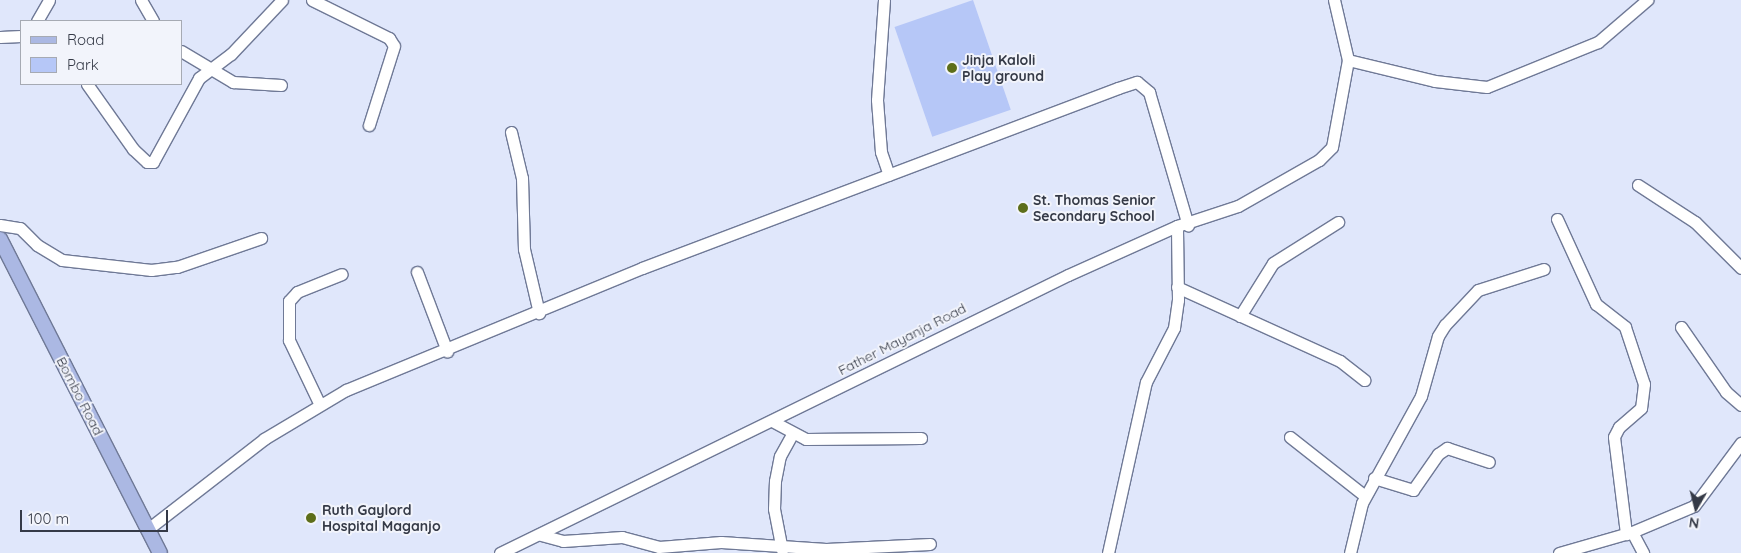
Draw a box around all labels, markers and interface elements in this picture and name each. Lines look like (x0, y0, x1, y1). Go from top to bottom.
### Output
legend (20, 20, 182, 85)
text: Road (67, 30, 104, 49)
place label: Jinja Kaloli Play ground (962, 52, 1044, 84)
text: Park (67, 55, 99, 74)
marker: Jinja Kaloli Play ground (946, 62, 958, 74)
place label: St. Thomas Senior Secondary School (1033, 192, 1156, 224)
marker: St. Thomas Senior Secondary School (1017, 202, 1029, 214)
street label: Father Mayanja Road (835, 299, 969, 379)
street label: Bombo Road (53, 354, 107, 438)
north arrow (1671, 483, 1721, 533)
scale bar (22, 500, 170, 532)
place label: Ruth Gaylord Hospital Maganjo (322, 502, 441, 534)
text: 100 m (28, 509, 69, 528)
marker: Ruth Gaylord Hospital Maganjo (304, 511, 318, 525)
text: N (1688, 513, 1700, 532)

